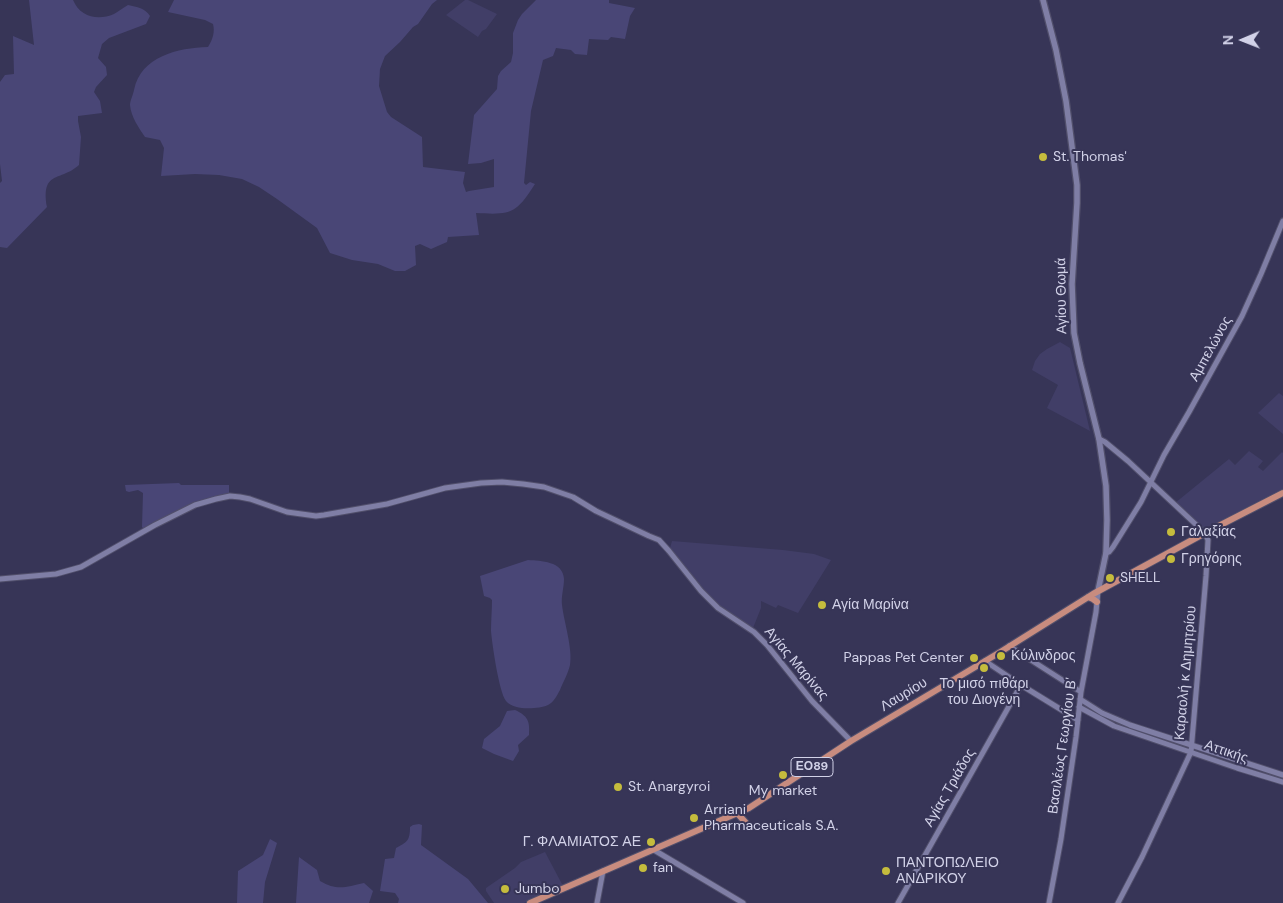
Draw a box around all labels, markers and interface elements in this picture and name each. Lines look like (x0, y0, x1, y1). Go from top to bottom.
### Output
north arrow (1218, 15, 1268, 65)
text: N (1219, 35, 1237, 46)
place label: St. Thomas' (1053, 149, 1127, 165)
marker: St. Thomas' (1037, 151, 1049, 163)
street label: Αγίου Θωμά (1053, 258, 1071, 334)
street label: Αμπελώνος (1186, 313, 1236, 385)
place label: Γαλαξίας (1181, 524, 1236, 540)
marker: Γαλαξίας (1165, 526, 1177, 538)
place label: Γρηγόρης (1181, 551, 1242, 567)
marker: Γρηγόρης (1165, 553, 1177, 565)
place label: SHELL (1120, 570, 1160, 586)
marker: SHELL (1104, 572, 1116, 584)
place label: Αγία Μαρίνα (832, 597, 909, 613)
marker: Αγία Μαρίνα (816, 599, 828, 611)
street label: Καραολή κ Δημητρίου (1172, 605, 1200, 741)
street label: Αγίας Μαρίνας (761, 624, 831, 704)
place label: Κύλινδρος (1011, 648, 1075, 664)
place label: Pappas Pet Center (844, 650, 964, 666)
marker: Κύλινδρος (995, 650, 1007, 662)
marker: Pappas Pet Center (968, 652, 980, 664)
marker: Το μισό πιθάρι του Διογένη (978, 662, 990, 674)
street label: Λαυρίου (878, 675, 930, 715)
place label: Το μισό πιθάρι του Διογένη (940, 676, 1028, 709)
street label: Βασιλέως Γεωργίου Β' (1045, 677, 1081, 815)
street label: Αττικής (1202, 737, 1250, 767)
street label: Αγίας Τριάδος (921, 746, 979, 830)
road number: ΕΟ89 (791, 758, 833, 776)
marker: My market (777, 769, 789, 781)
place label: St. Anargyroi (628, 779, 710, 795)
marker: St. Anargyroi (612, 781, 624, 793)
place label: My market (749, 783, 817, 799)
place label: Arriani Pharmaceuticals S.A. (704, 802, 838, 834)
marker: Arriani Pharmaceuticals S.A. (688, 812, 700, 824)
place label: Γ. ΦΛΑΜΙΑΤΟΣ ΑΕ (523, 834, 641, 850)
marker: Γ. ΦΛΑΜΙΑΤΟΣ ΑΕ (645, 836, 657, 848)
place label: ΠΑΝΤΟΠΩΛΕΙΟ ΑΝΔΡΙΚΟΥ (896, 855, 999, 888)
place label: fan (653, 860, 673, 876)
marker: fan (637, 862, 649, 874)
marker: ΠΑΝΤΟΠΩΛΕΙΟ ΑΝΔΡΙΚΟΥ (880, 865, 892, 877)
place label: Jumbo (515, 881, 560, 897)
marker: Jumbo (499, 883, 511, 895)

